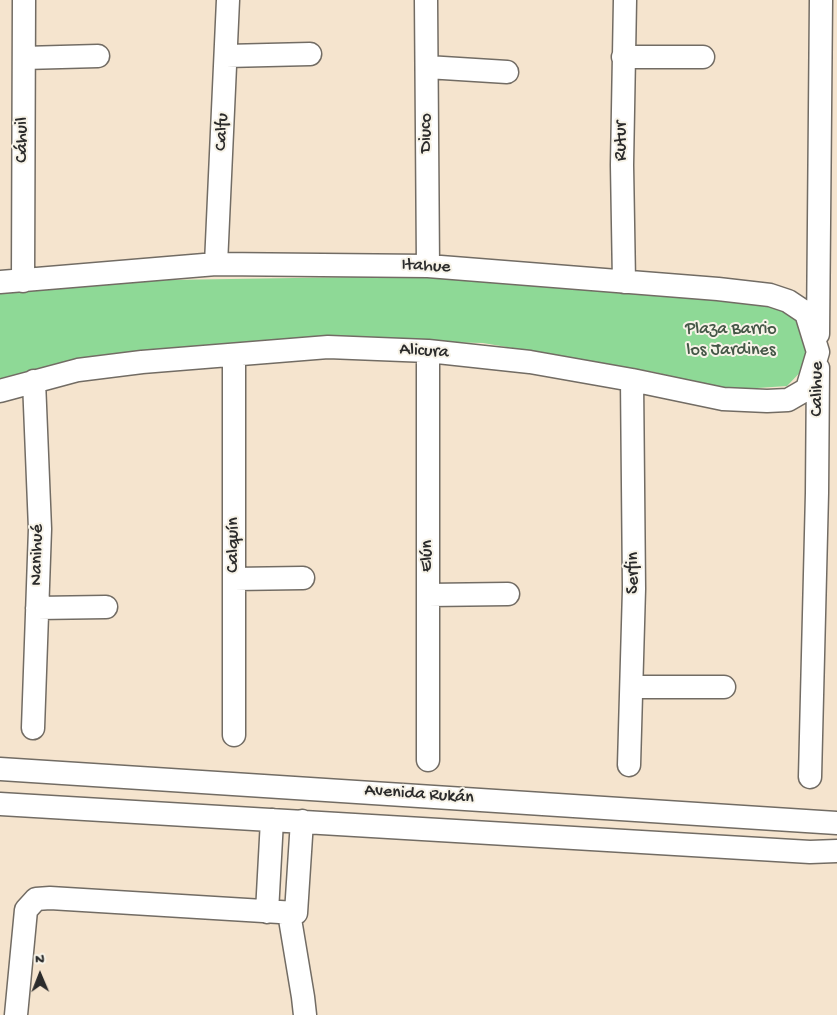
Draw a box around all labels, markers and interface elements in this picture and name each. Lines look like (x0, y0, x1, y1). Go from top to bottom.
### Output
street label: Calfu (211, 113, 235, 151)
street label: Diuco (416, 113, 438, 153)
street label: Cáhuil (12, 117, 34, 163)
street label: Rutur (611, 121, 633, 161)
street label: Itahue (401, 255, 451, 279)
park label: Plaza Barrio los Jardines (685, 319, 777, 362)
street label: Alicura (399, 340, 449, 364)
street label: Calihue (807, 361, 829, 417)
street label: Calquín (223, 517, 245, 573)
street label: Nanihué (27, 524, 49, 586)
street label: Elún (417, 540, 439, 572)
street label: Serfin (623, 552, 645, 594)
street label: Avenida Rukán (364, 780, 474, 810)
north arrow (15, 950, 65, 1000)
text: N (35, 951, 44, 968)

